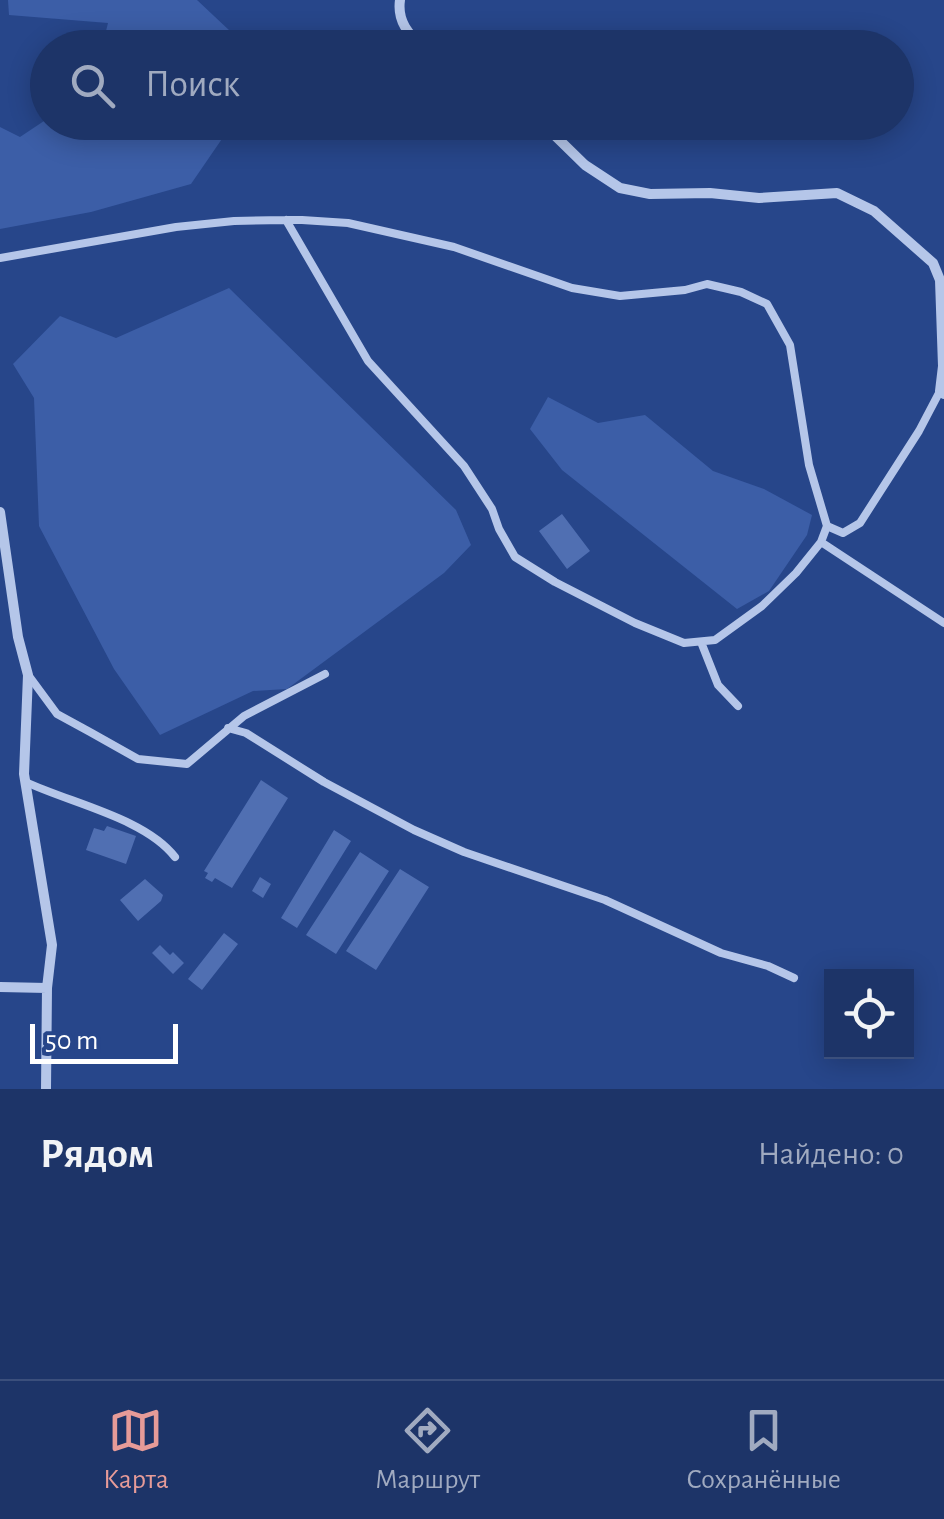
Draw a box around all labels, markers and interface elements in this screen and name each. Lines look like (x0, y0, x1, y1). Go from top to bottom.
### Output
search box (30, 30, 914, 140)
icon: search (65, 58, 120, 113)
text: Поиск (145, 66, 240, 104)
map controls (824, 969, 914, 1059)
button: locate (824, 969, 914, 1059)
scale bar (30, 1019, 178, 1064)
text: 50 m (45, 1027, 99, 1055)
text: Рядом (40, 1133, 154, 1175)
text: Найдено: 0 (758, 1138, 904, 1170)
tab: Карта (103, 1403, 169, 1497)
tab: Маршрут (375, 1403, 480, 1497)
tab: Сохранённые (686, 1403, 841, 1497)

